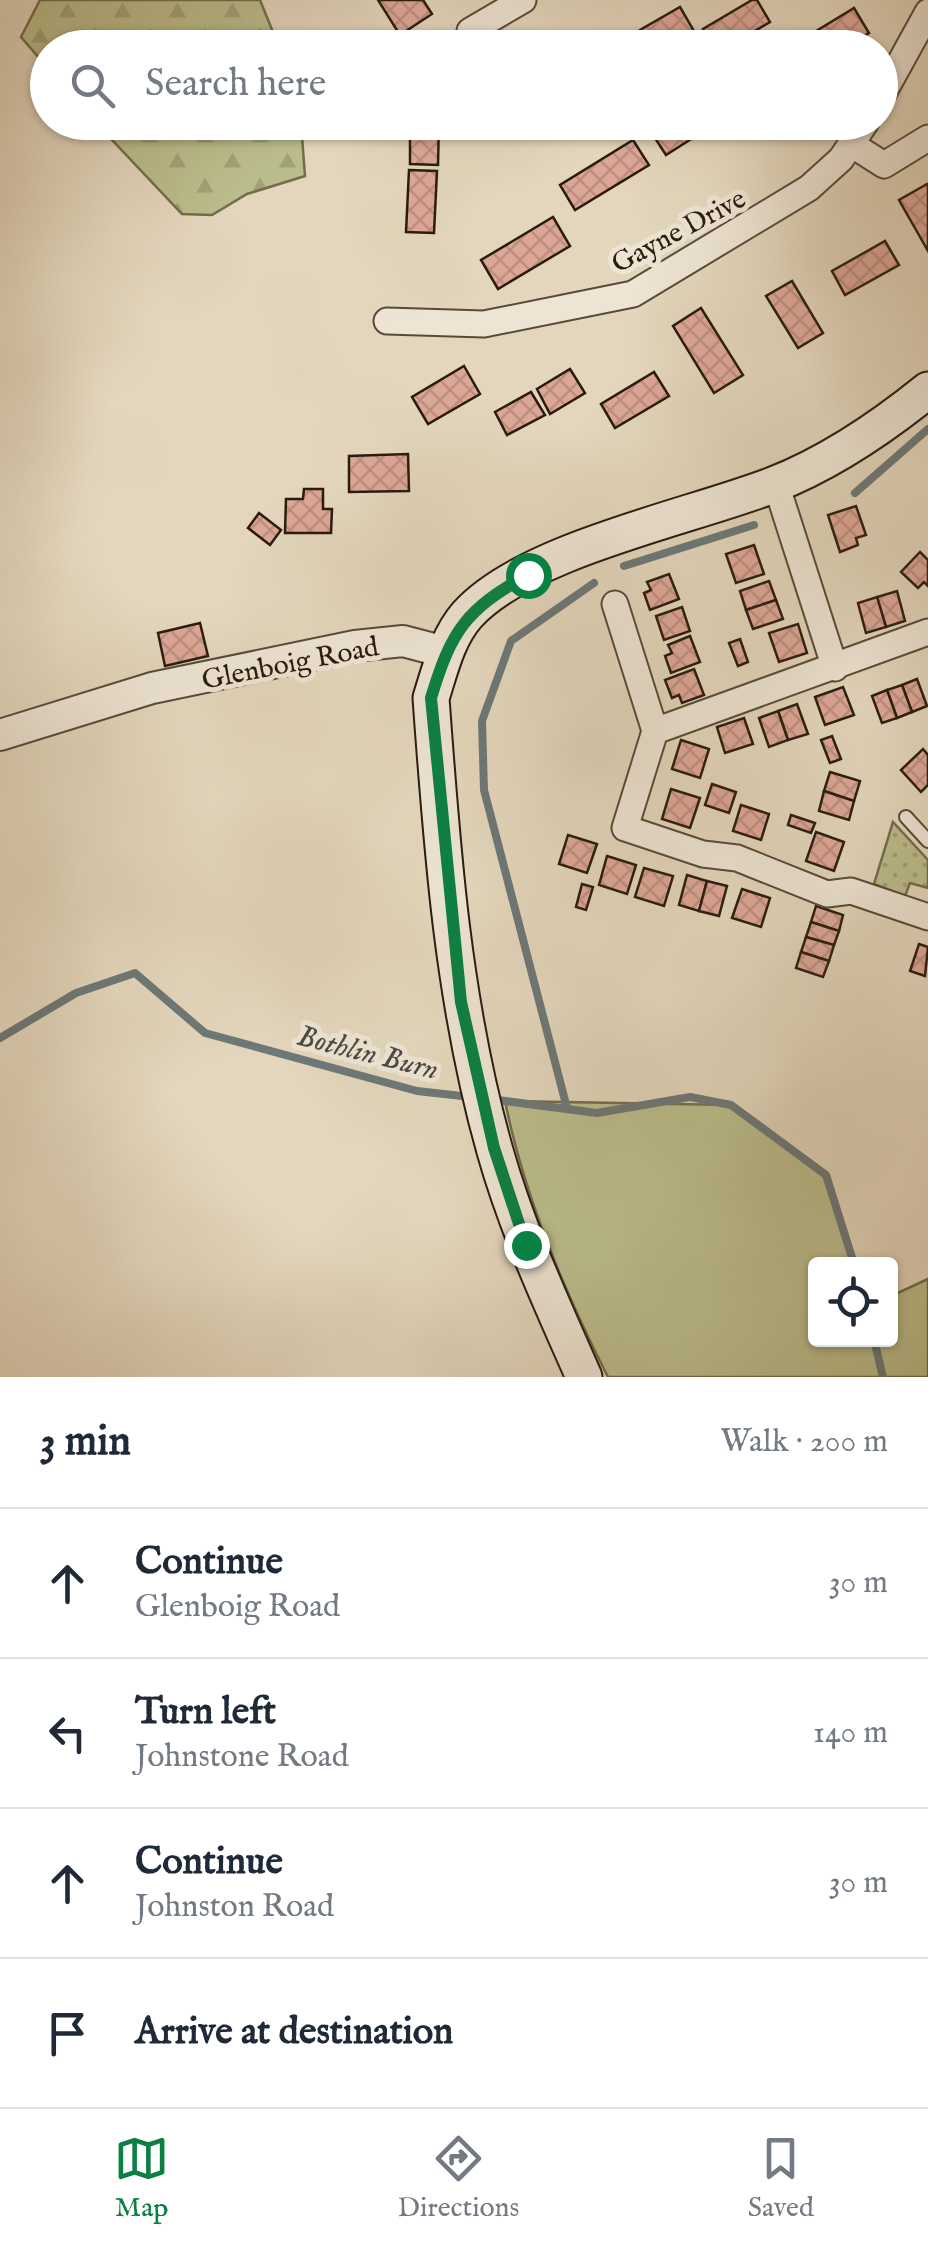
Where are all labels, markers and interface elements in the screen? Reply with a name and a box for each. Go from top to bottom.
search box [30,30,898,140]
icon: search [65,58,120,113]
text: Search here [145,61,326,109]
street label: Gayne Drive [606,182,752,282]
route start [506,553,552,599]
street label: Glenboig Road [199,630,382,699]
water label: Bothlin Burn [293,1018,442,1090]
route end [504,1223,550,1269]
map controls [808,1257,898,1347]
button: locate [808,1257,898,1347]
text: 3 min [40,1416,131,1469]
text: Walk · 200 m [721,1422,888,1463]
text: Continue [135,1539,283,1587]
icon: ahead [40,1556,95,1611]
text: 30 m [829,1563,888,1604]
text: Glenboig Road [135,1587,340,1628]
text: Turn left [135,1689,276,1737]
icon: left [40,1706,95,1761]
text: 140 m [813,1713,888,1754]
text: Johnstone Road [135,1737,349,1778]
text: Continue [135,1839,283,1887]
icon: ahead [40,1856,95,1911]
text: 30 m [829,1863,888,1904]
text: Johnston Road [135,1887,334,1928]
icon: arrive [40,2006,95,2061]
text: Arrive at destination [135,2009,453,2057]
tab: Map [114,2131,169,2226]
tab: Directions [397,2131,519,2226]
tab: Saved [748,2131,814,2226]

